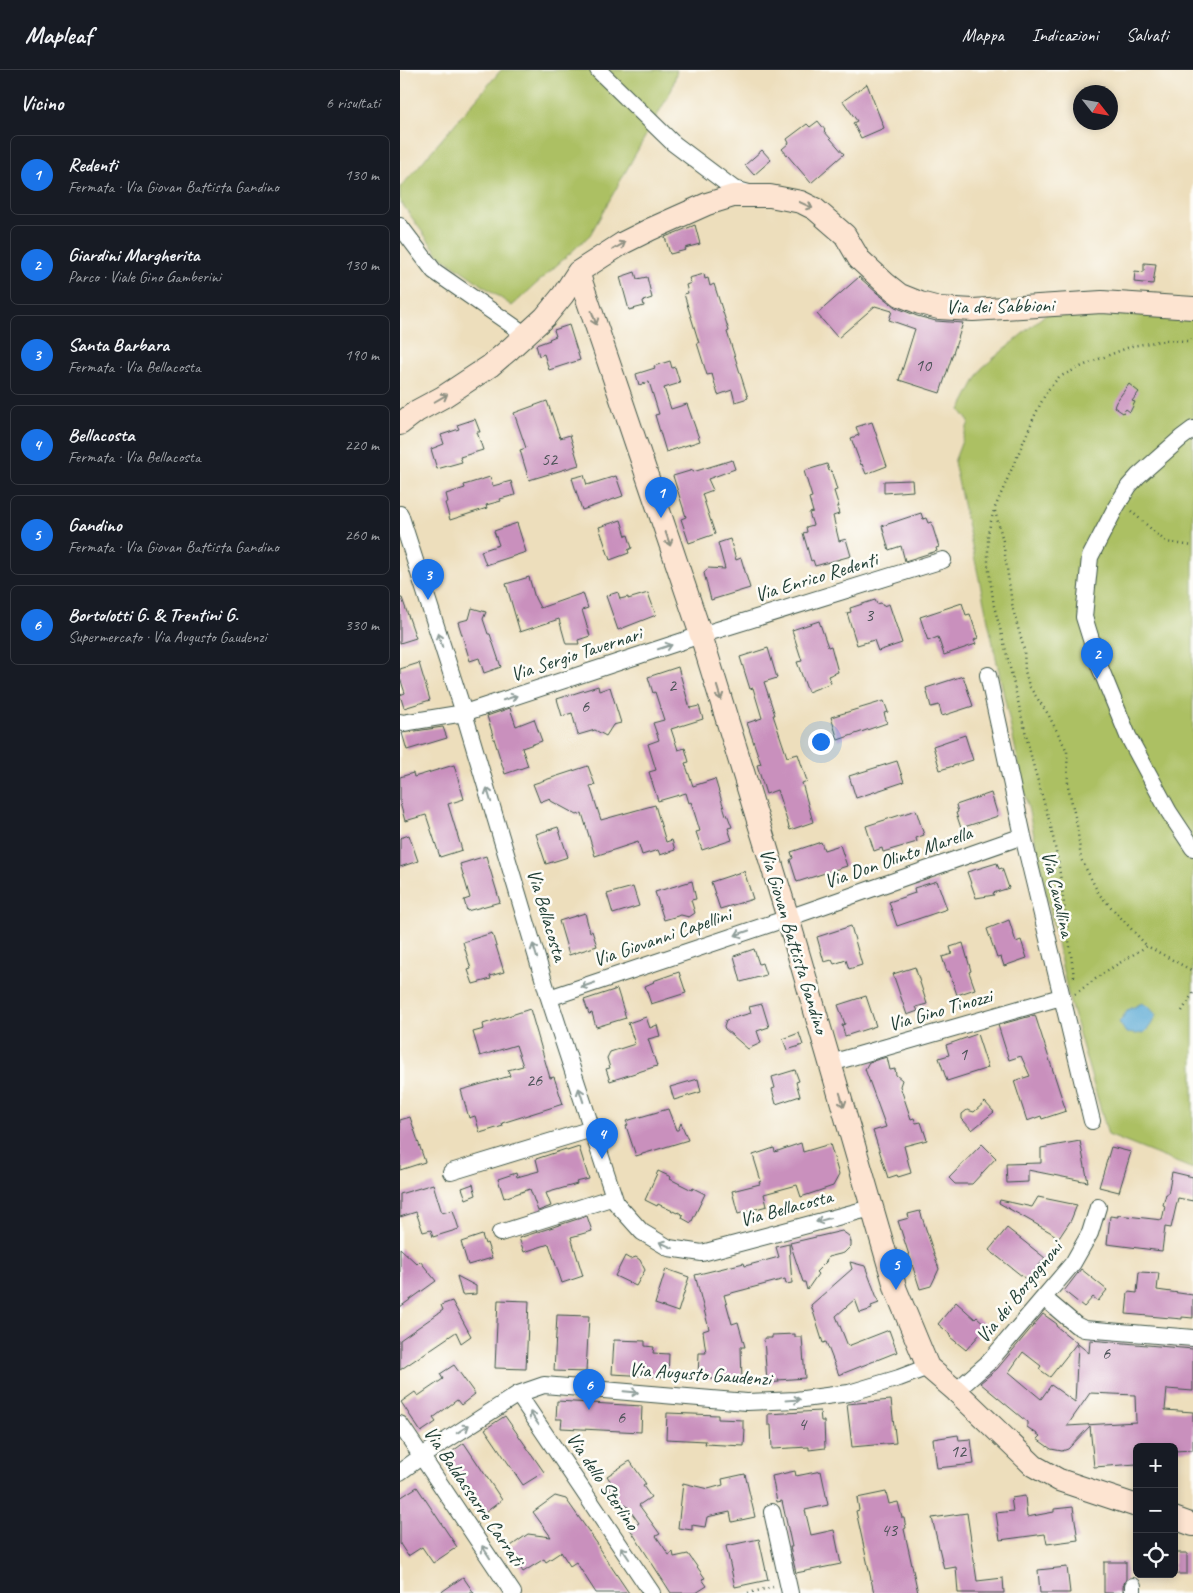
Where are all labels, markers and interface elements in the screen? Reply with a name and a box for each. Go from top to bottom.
text: Mapleaf [25,20,92,50]
text: Mappa [962,24,1004,46]
text: Indicazioni [1032,24,1098,46]
text: Salvati [1126,24,1168,46]
north arrow [1073,85,1118,130]
text: Vicino [20,90,63,116]
text: 6 risultati [326,93,380,113]
text: Redenti [68,153,117,177]
text: 1 [33,165,41,185]
text: 130 m [345,165,379,185]
text: Fermata · Via Giovan Battista Gandino [68,177,279,197]
one-way arrow [798,200,813,210]
one-way arrow [612,240,626,250]
text: Giardini Margherita [68,243,200,267]
text: 2 [33,255,41,275]
text: 130 m [345,255,379,275]
text: Parco · Viale Gino Gamberini [68,267,221,287]
street label: Via dei Sabbioni [946,293,1056,319]
one-way arrow [590,310,599,326]
text: Santa Barbara [68,333,169,357]
text: 3 [33,345,41,365]
text: 190 m [345,345,379,365]
house number: 10 [915,354,933,376]
text: Fermata · Via Bellacosta [68,357,201,377]
one-way arrow [433,392,447,402]
text: Bellacosta [68,423,135,447]
text: 4 [33,435,41,455]
text: 220 m [345,435,379,455]
text: Fermata · Via Bellacosta [68,447,201,467]
house number: 52 [541,448,559,470]
pin: 1 [645,477,677,518]
text: Gandino [68,513,122,537]
text: 5 [34,525,40,545]
text: 260 m [345,525,379,545]
one-way arrow [664,530,673,546]
text: Fermata · Via Giovan Battista Gandino [68,537,279,557]
street label: Via Enrico Redenti [752,546,883,608]
pin: 3 [412,559,444,600]
text: Bortolotti G. & Trentini G. [68,603,238,627]
house number: 3 [865,604,875,626]
text: 6 [33,615,41,635]
text: 330 m [345,615,379,635]
street label: Via Sergio Tavernari [507,620,647,687]
text: Supermercato · Via Augusto Gaudenzi [68,627,267,647]
one-way arrow [435,632,445,648]
pin: 2 [1081,638,1113,679]
one-way arrow [656,642,672,651]
house number: 2 [668,674,678,696]
one-way arrow [714,685,724,701]
one-way arrow [502,692,518,702]
house number: 6 [581,695,590,717]
your location [808,729,834,755]
one-way arrow [483,788,493,804]
street label: Via Don Olinto Marella [821,819,977,894]
street label: Via Giovan Battista Gandino [754,845,835,1038]
street label: Via Cavallina [1036,849,1080,941]
street label: Via Bellacosta [521,866,573,966]
street label: Via Giovanni Capellini [590,901,736,972]
one-way arrow [735,929,750,938]
one-way arrow [530,943,540,959]
one-way arrow [580,980,596,990]
street label: Via Gino Tinozzi [885,983,997,1037]
house number: 1 [959,1043,968,1065]
house number: 26 [526,1069,543,1091]
one-way arrow [575,1088,585,1104]
one-way arrow [837,1092,847,1108]
pin: 4 [586,1118,618,1159]
street label: Via Bellacosta [737,1183,837,1232]
one-way arrow [816,1216,832,1225]
street label: Via dei Borgognoni [970,1234,1069,1348]
one-way arrow [659,1240,674,1250]
pin: 5 [880,1249,912,1290]
house number: 6 [1102,1342,1111,1364]
street label: Via Augusto Gaudenzi [628,1357,774,1392]
pin: 6 [573,1369,605,1410]
one-way arrow [623,1387,639,1397]
one-way arrow [785,1396,801,1405]
house number: 6 [617,1406,626,1428]
one-way arrow [529,1411,539,1425]
house number: 4 [798,1413,808,1435]
street label: Via Baldassarre Carrati [418,1421,531,1573]
one-way arrow [456,1424,470,1434]
street label: Via dello Sterlino [561,1427,645,1536]
house number: 12 [950,1440,968,1462]
map controls [1133,1443,1178,1578]
button: + [1133,1443,1178,1488]
button: − [1133,1488,1178,1533]
house number: 43 [881,1519,899,1541]
button: locate [1133,1533,1178,1578]
one-way arrow [481,1546,491,1560]
one-way arrow [620,1546,630,1560]

